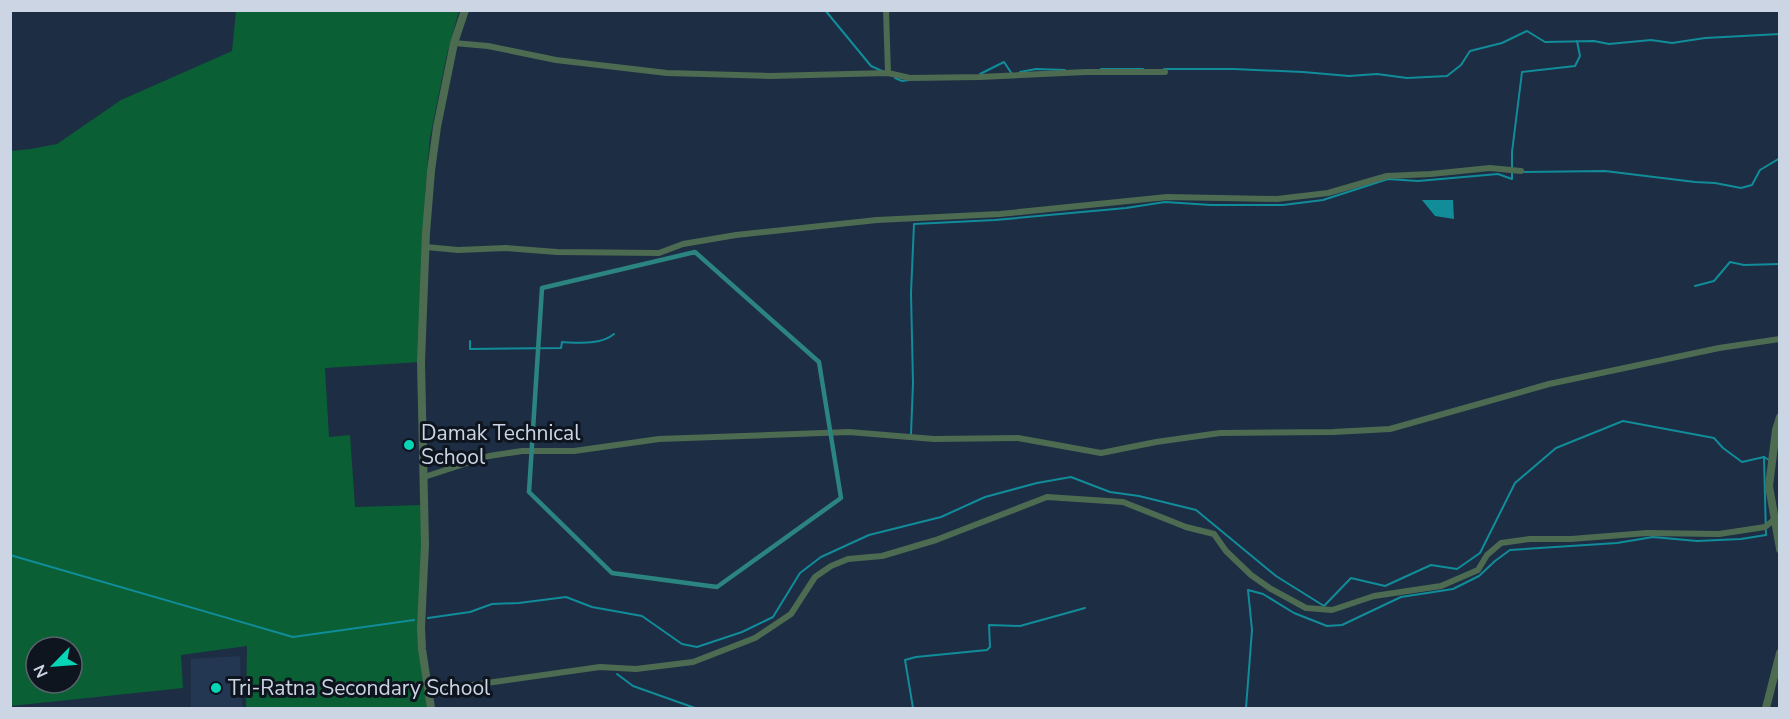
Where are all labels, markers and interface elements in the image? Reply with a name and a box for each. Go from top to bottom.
place label: Damak Technical School [421,419,581,471]
marker: Damak Technical School [402,438,416,452]
north arrow [24,635,84,695]
text: N [29,661,54,681]
place label: Tri-Ratna Secondary School [228,674,491,702]
marker: Tri-Ratna Secondary School [209,681,223,695]

